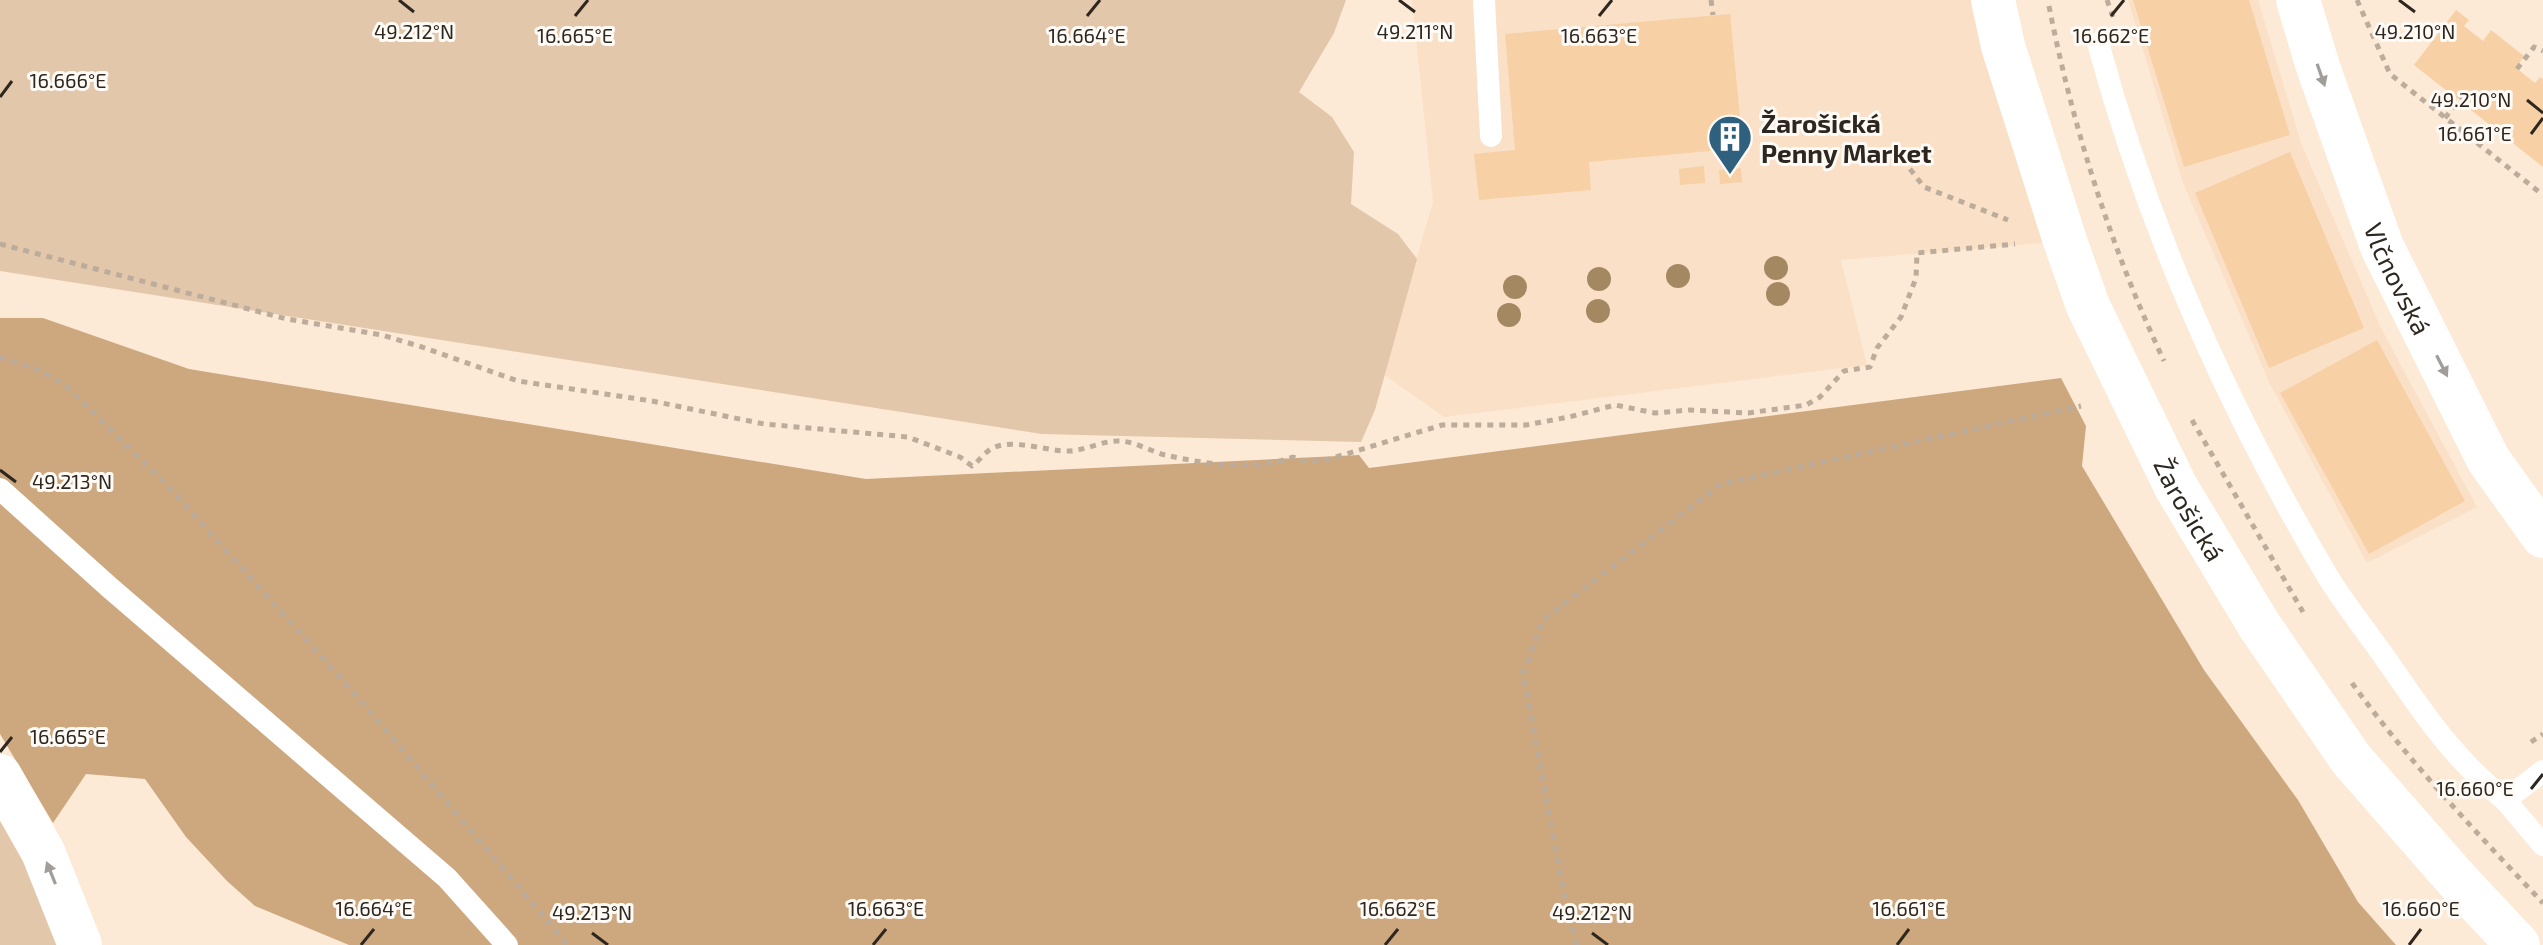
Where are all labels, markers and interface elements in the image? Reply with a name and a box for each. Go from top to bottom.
text: 49.212°N [374,19,454,43]
text: 49.211°N [1377,19,1453,43]
text: 49.210°N [2375,19,2455,43]
text: 16.665°E [537,23,613,47]
text: 16.664°E [1048,23,1126,47]
text: 16.663°E [1561,23,1637,47]
text: 16.662°E [2073,23,2149,47]
one-way arrow [2315,63,2327,87]
text: 16.666°E [30,68,106,92]
text: 49.210°N [2431,87,2511,111]
place label: Žarošická Penny Market [1761,107,1932,169]
building icon: Žarošická Penny Market [1706,113,1754,176]
text: 16.661°E [2438,121,2512,145]
street label: Vlčnovská [2359,218,2438,339]
one-way arrow [2435,354,2449,377]
street label: Žarošická [2149,453,2232,566]
text: 49.213°N [32,469,112,493]
text: 16.665°E [30,724,106,748]
text: 16.660°E [2436,776,2514,800]
one-way arrow [44,861,57,885]
text: 16.664°E [335,896,413,920]
text: 16.663°E [848,896,924,920]
text: 16.662°E [1360,896,1436,920]
text: 16.661°E [1872,896,1946,920]
text: 16.660°E [2382,896,2460,920]
text: 49.213°N [552,900,632,924]
text: 49.212°N [1552,900,1632,924]

